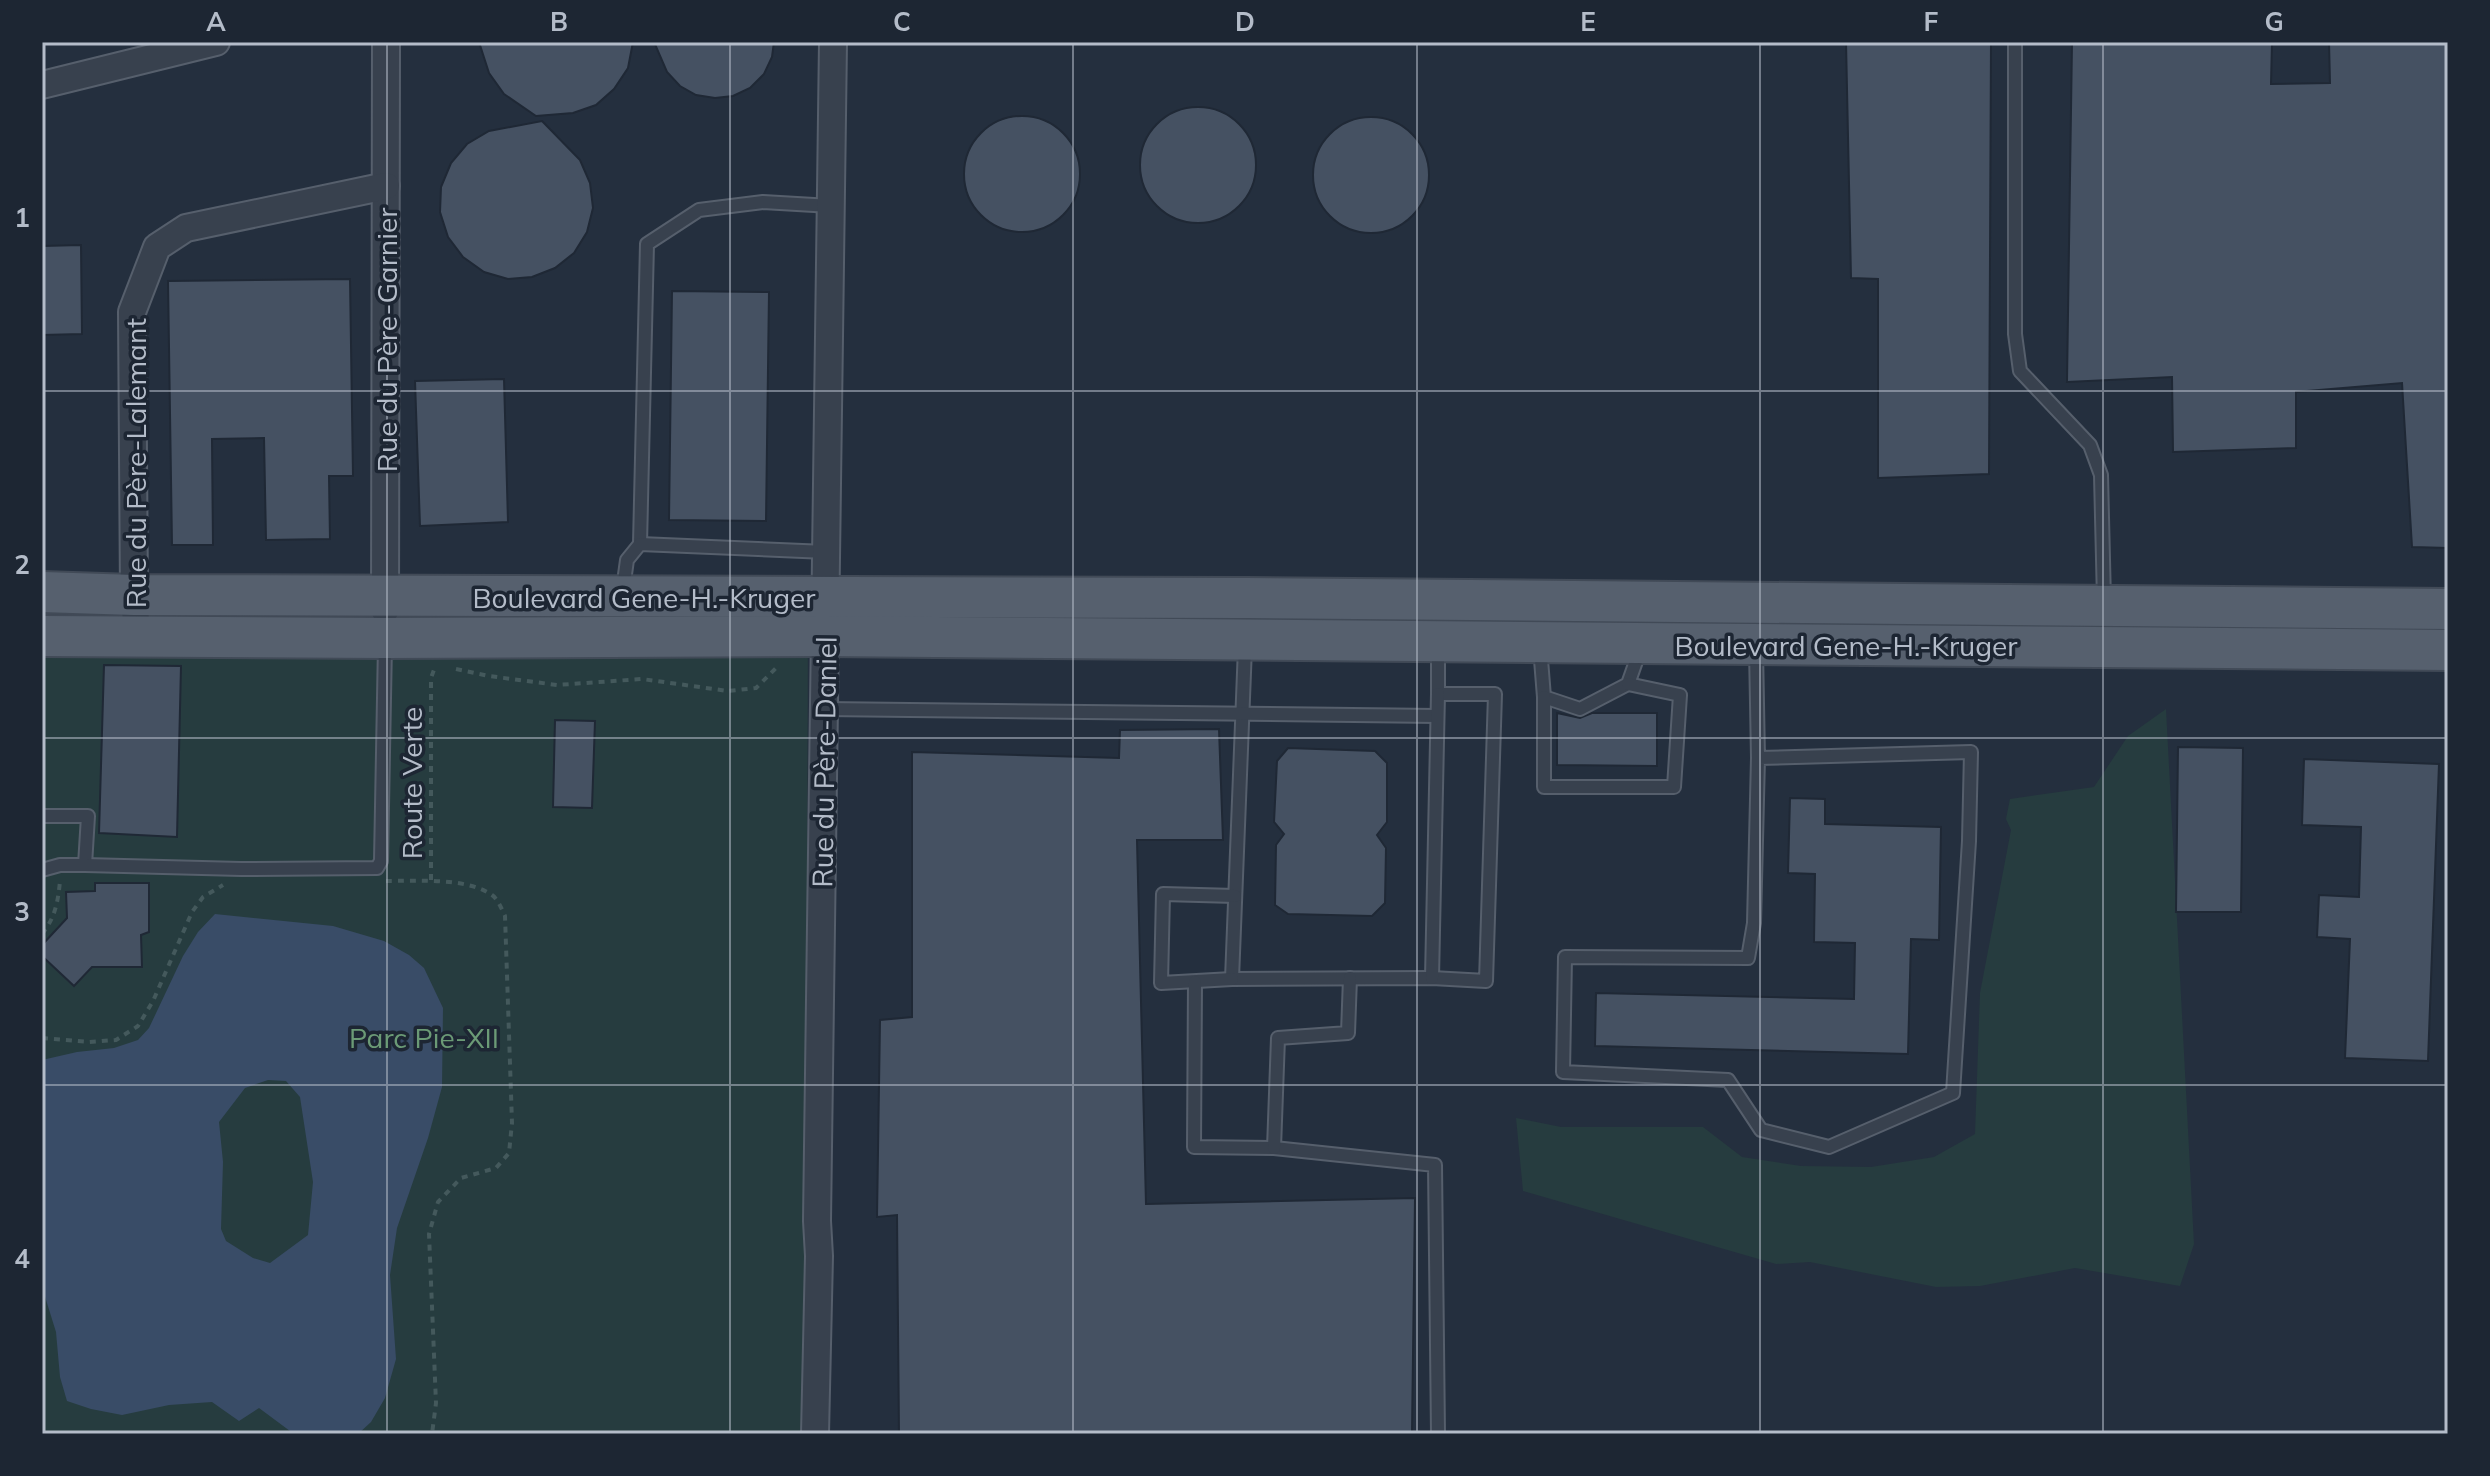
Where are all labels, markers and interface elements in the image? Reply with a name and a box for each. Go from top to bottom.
text: A [206,5,226,38]
text: B [550,5,568,38]
text: C [893,5,911,38]
text: D [1235,5,1255,38]
text: E [1580,5,1596,38]
text: F [1924,5,1939,38]
text: G [2264,5,2284,38]
text: 1 [14,201,30,234]
street label: Rue du Père-Garnier [369,207,404,472]
street label: Rue du Père-Lalemant [118,318,153,608]
text: 2 [14,548,30,581]
street label: Boulevard Gene-H.-Kruger [472,580,816,615]
street label: Boulevard Gene-H.-Kruger [1674,628,2018,663]
street label: Rue du Père-Daniel [804,636,844,888]
street label: Route Verte [394,707,429,859]
text: 3 [14,895,30,928]
park label: Parc Pie-XII [349,1020,499,1055]
text: 4 [14,1242,30,1275]

